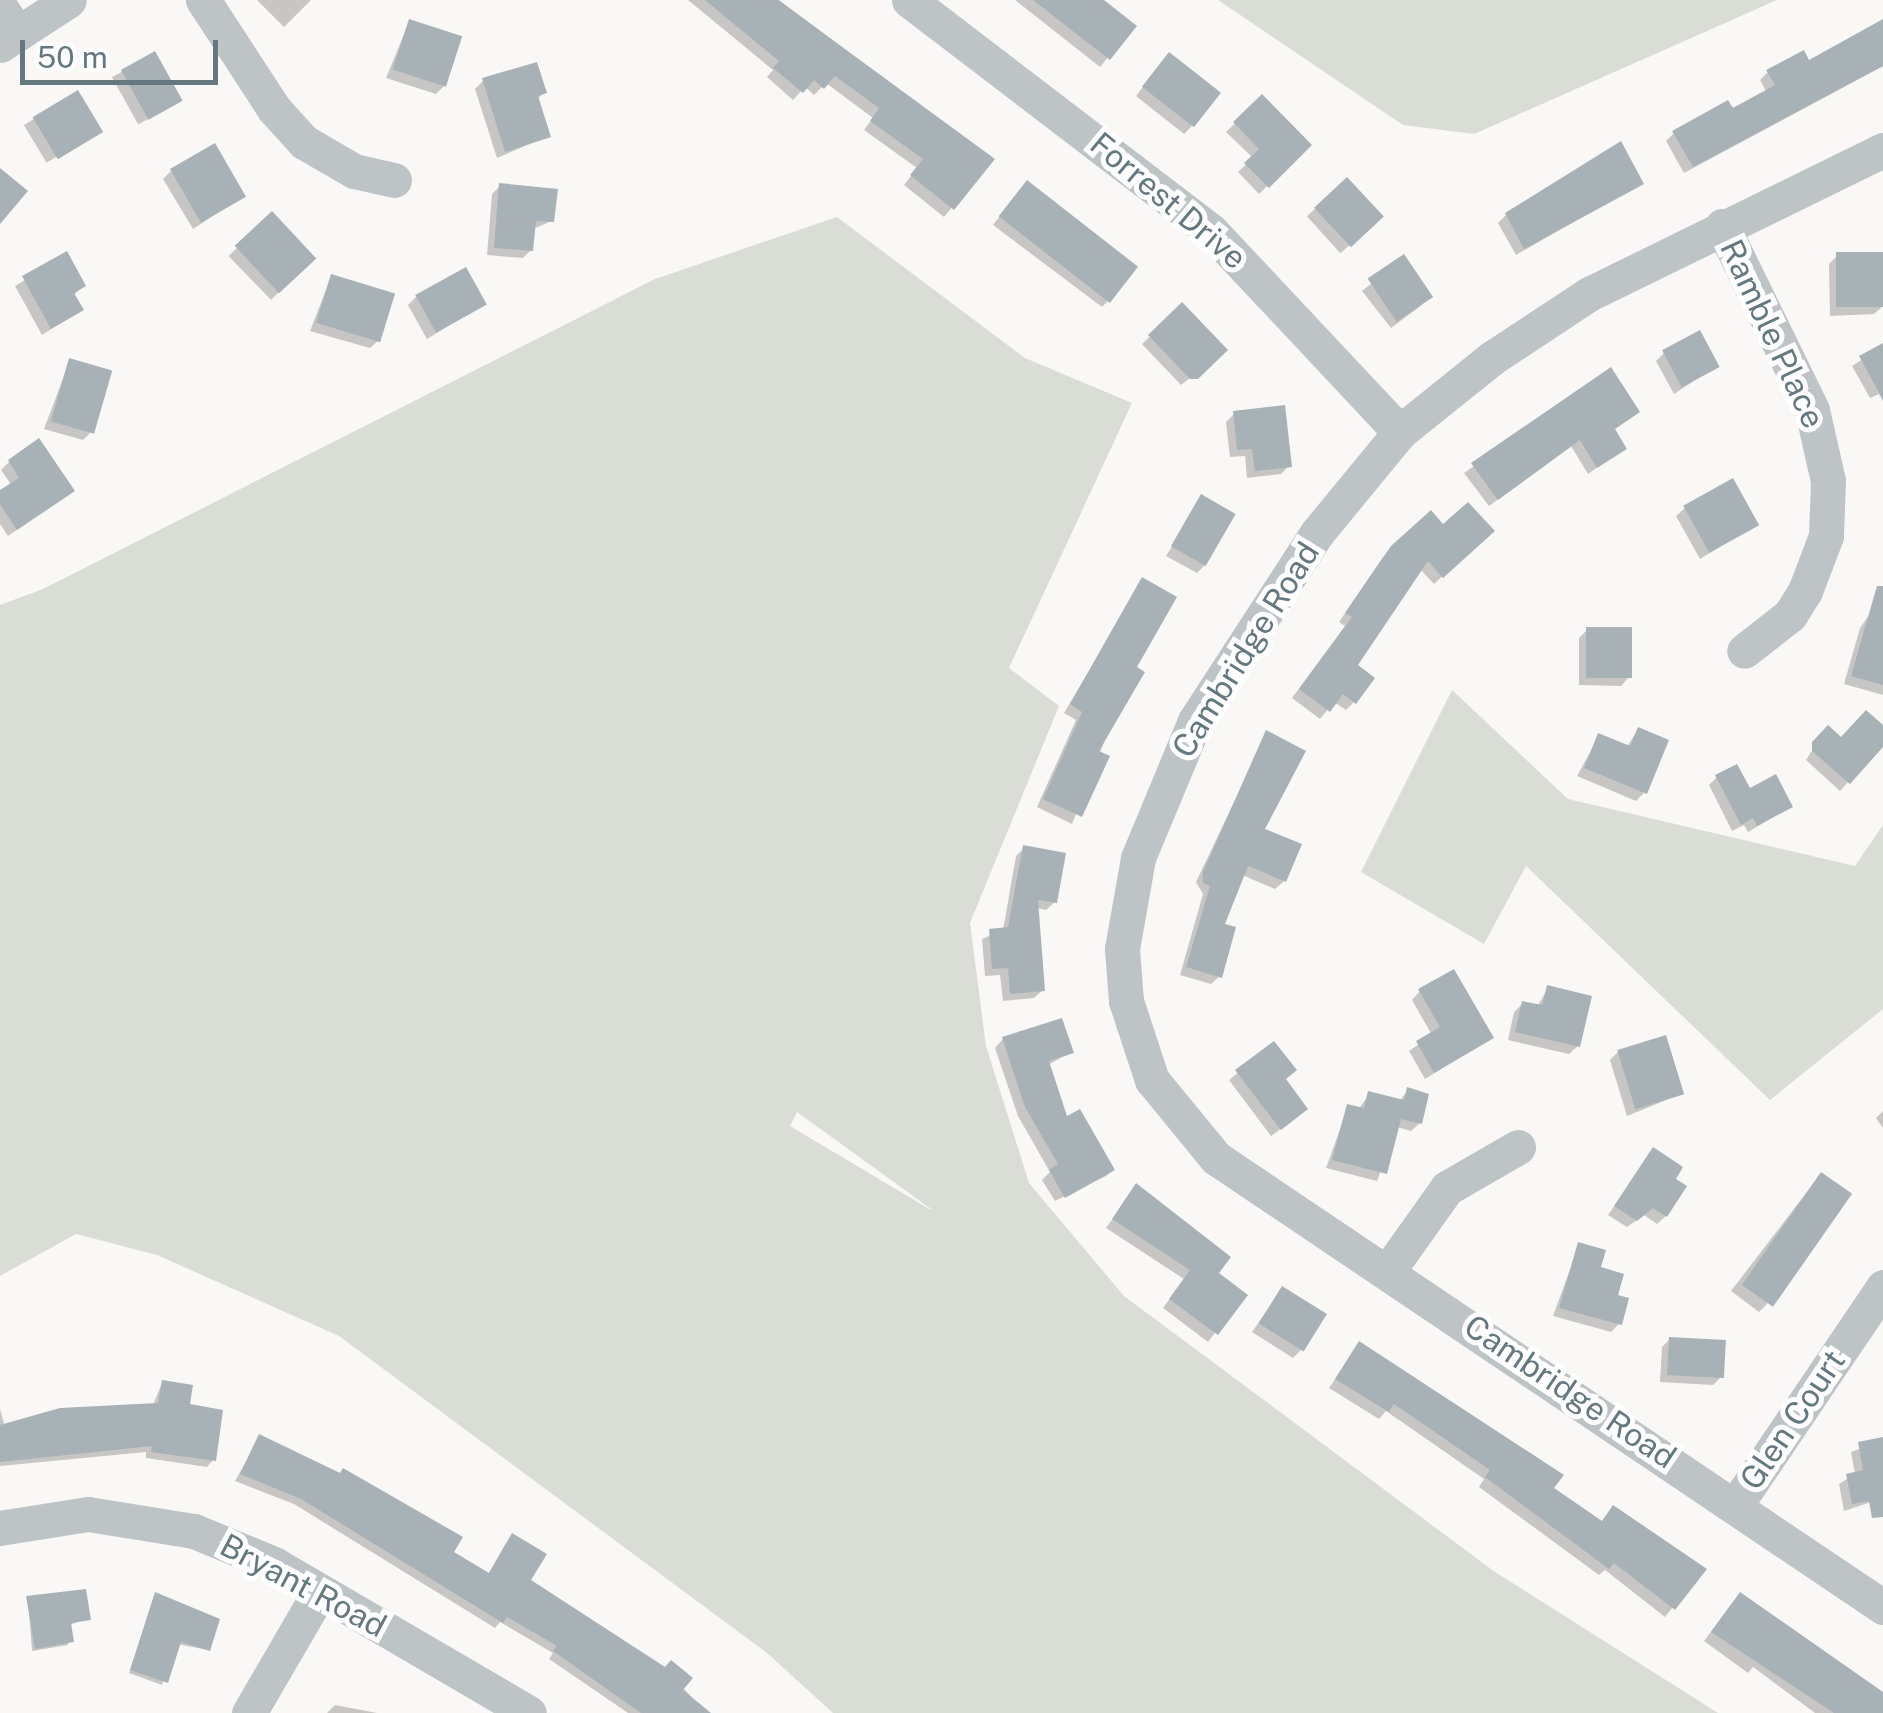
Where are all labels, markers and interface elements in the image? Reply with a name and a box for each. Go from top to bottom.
scale bar [25,20,222,82]
text: 50 m [37,39,108,75]
street label: Forrest Drive [1082,125,1254,277]
street label: Ramble Place [1712,234,1832,434]
street label: Cambridge Road [1164,535,1328,765]
street label: Cambridge Road [1457,1307,1683,1477]
street label: Glen Court [1732,1343,1854,1497]
street label: Bryant Road [213,1526,393,1646]

